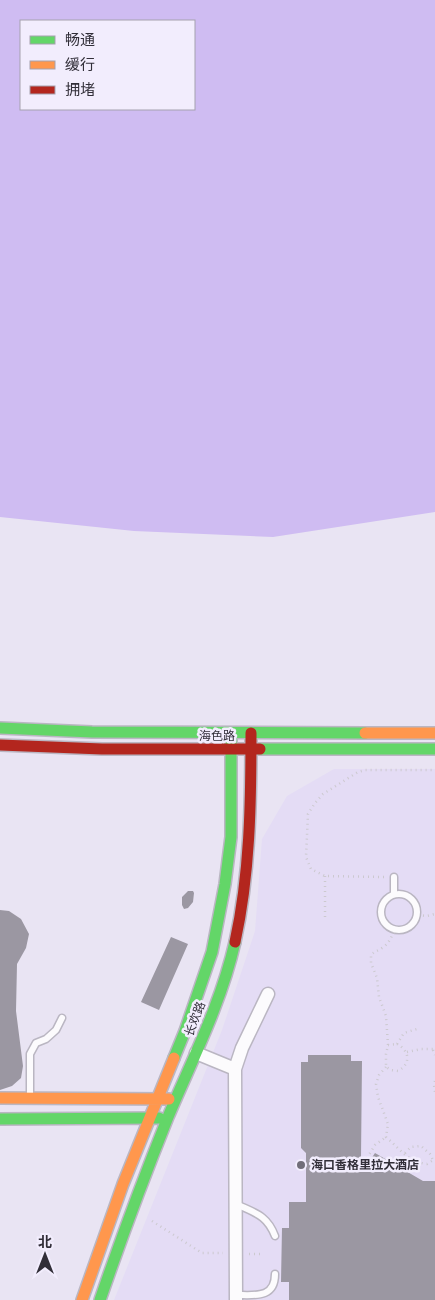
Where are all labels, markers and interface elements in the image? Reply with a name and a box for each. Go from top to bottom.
legend [20,20,195,110]
text: 畅通 [65,31,95,49]
text: 缓行 [65,56,95,74]
text: 拥堵 [65,81,95,99]
street label: 海色路 [199,729,235,743]
street label: 长欢路 [182,1000,208,1038]
place label: 海口香格里拉大酒店 [311,1158,419,1172]
marker: 海口香格里拉大酒店 [295,1159,307,1171]
north arrow [20,1230,70,1280]
text: 北 [38,1234,52,1251]

